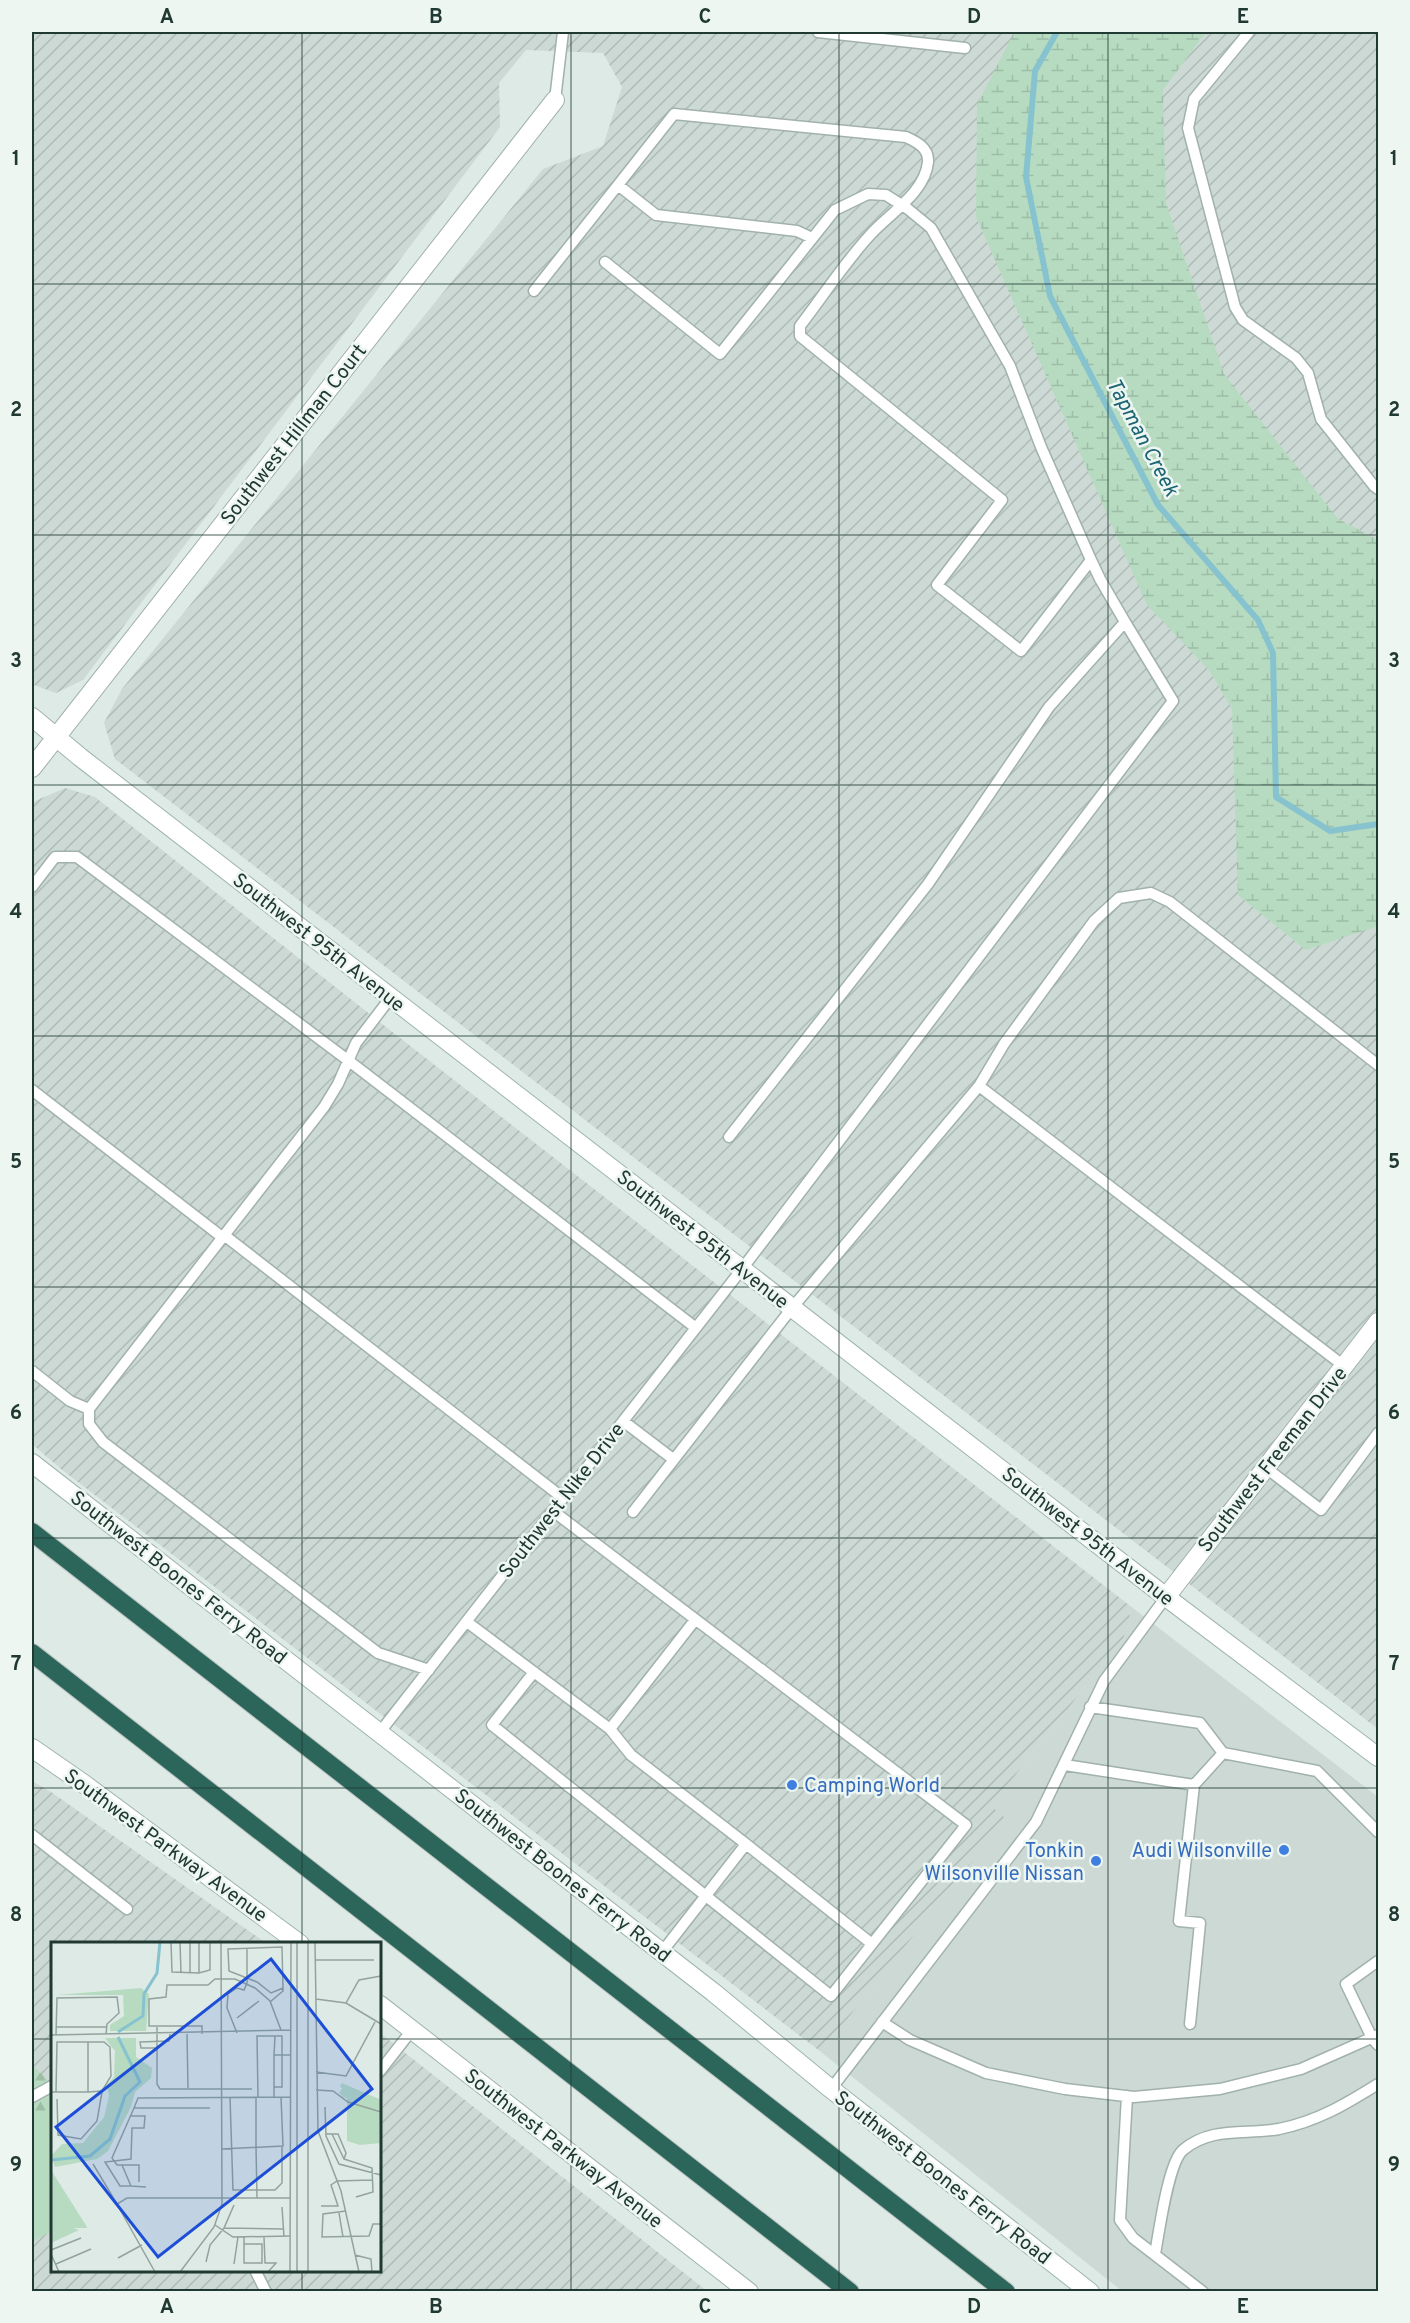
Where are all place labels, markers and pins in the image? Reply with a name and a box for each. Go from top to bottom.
place label: Camping World [804,1774,940,1800]
marker: Camping World [785,1778,799,1792]
place label: Tonkin Wilsonville Nissan [924,1839,1084,1888]
place label: Audi Wilsonville [1132,1839,1272,1865]
marker: Audi Wilsonville [1277,1843,1291,1857]
marker: Tonkin Wilsonville Nissan [1089,1854,1103,1868]

